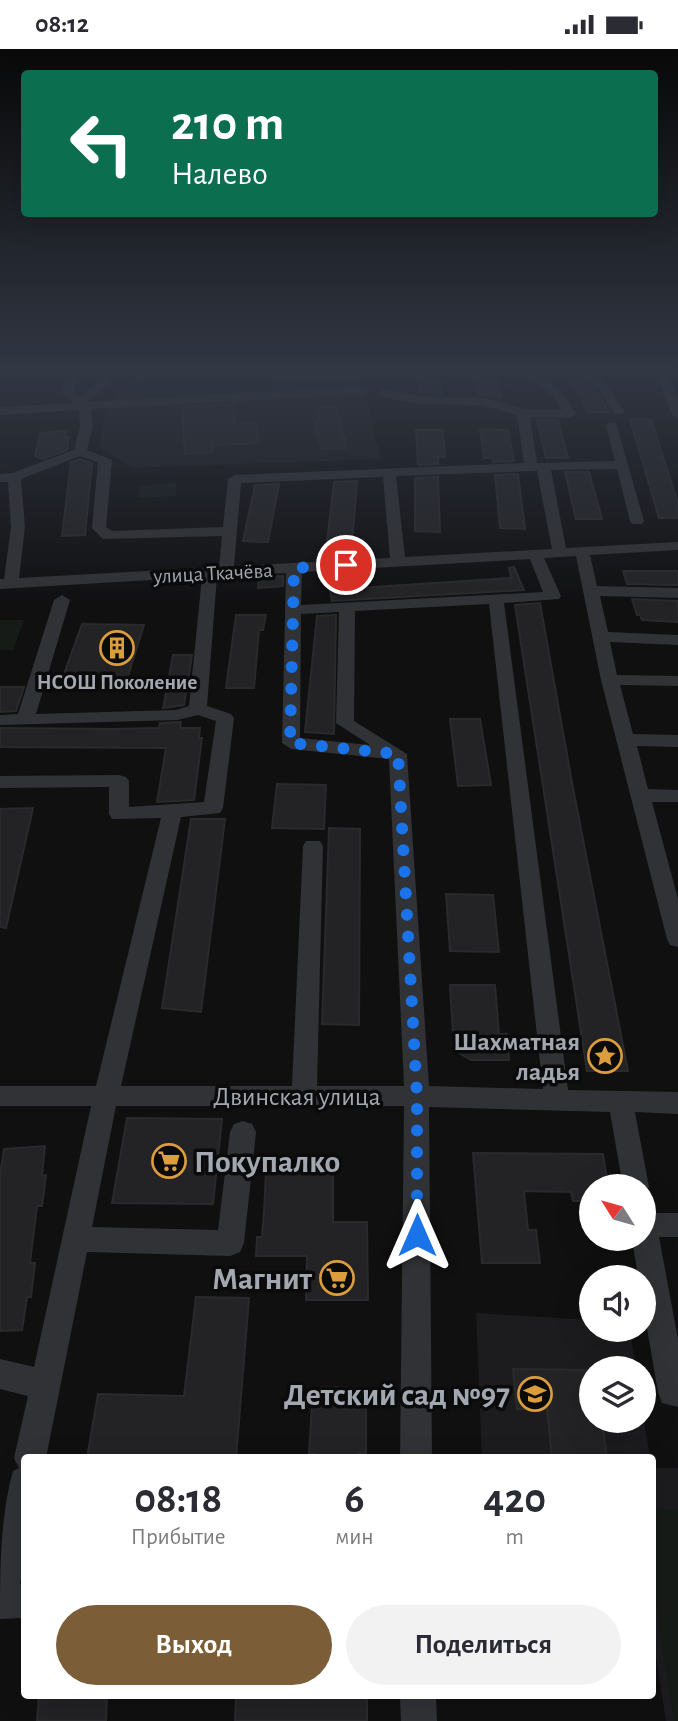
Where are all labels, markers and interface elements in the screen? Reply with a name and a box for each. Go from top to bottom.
text: 08:12 [35,11,89,37]
icon: left [56,98,147,189]
text: 210 m [171,100,284,149]
text: Налево [171,158,268,190]
pin [316,535,376,595]
icon: arrive [327,546,365,584]
street label: улица Ткачёва [152,560,274,587]
building icon: НСОШ Поколение [98,629,136,667]
place label: НСОШ Поколение [37,672,197,693]
place label: Шахматная ладья [453,1029,580,1085]
place icon: Шахматная ладья [586,1037,624,1075]
street label: Двинская улица [213,1084,381,1110]
supermarket icon: Покупалко [150,1142,188,1180]
place label: Покупалко [194,1146,340,1178]
north arrow [579,1174,656,1251]
map controls [579,1174,656,1433]
position arrow [380,1198,454,1272]
supermarket icon: Магнит [318,1259,356,1297]
place label: Магнит [212,1263,312,1295]
button: sound [579,1265,656,1342]
button: layers [579,1356,656,1433]
school or university icon: Детский сад №97 [516,1375,554,1413]
place label: Детский сад №97 [284,1379,510,1411]
text: 08:18 [134,1478,222,1520]
text: 6 [344,1478,365,1520]
text: 420 [483,1478,546,1520]
text: Прибытие [131,1526,226,1549]
text: мин [335,1526,374,1549]
text: m [506,1526,524,1549]
button: Выход [56,1605,332,1685]
button: Поделиться [346,1605,621,1685]

